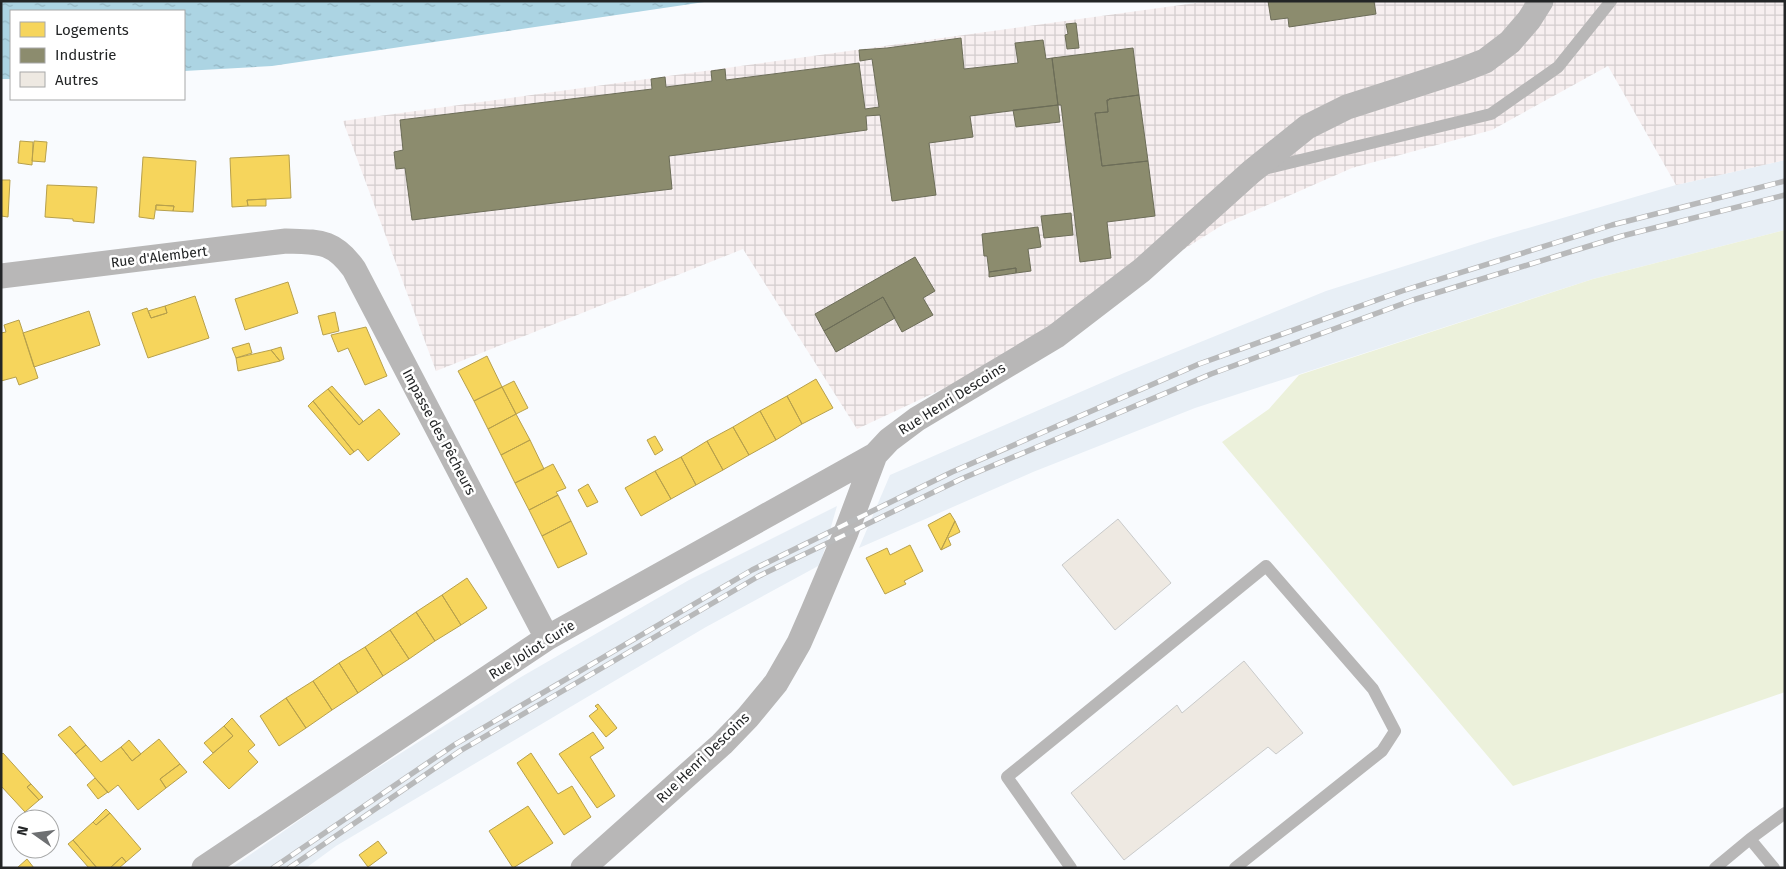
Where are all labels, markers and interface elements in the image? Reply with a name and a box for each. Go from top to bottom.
legend [10,10,185,100]
text: Logements [55,21,129,39]
text: Industrie [55,46,117,64]
text: Autres [55,71,98,89]
street label: Rue d'Alembert [110,243,209,271]
street label: Rue Henri Descoins [895,359,1009,439]
street label: Impasse des Pêcheurs [399,366,480,498]
street label: Rue Joliot Curie [486,617,578,683]
street label: Rue Henri Descoins [653,709,753,807]
north arrow [10,809,60,859]
text: N [13,824,32,838]

